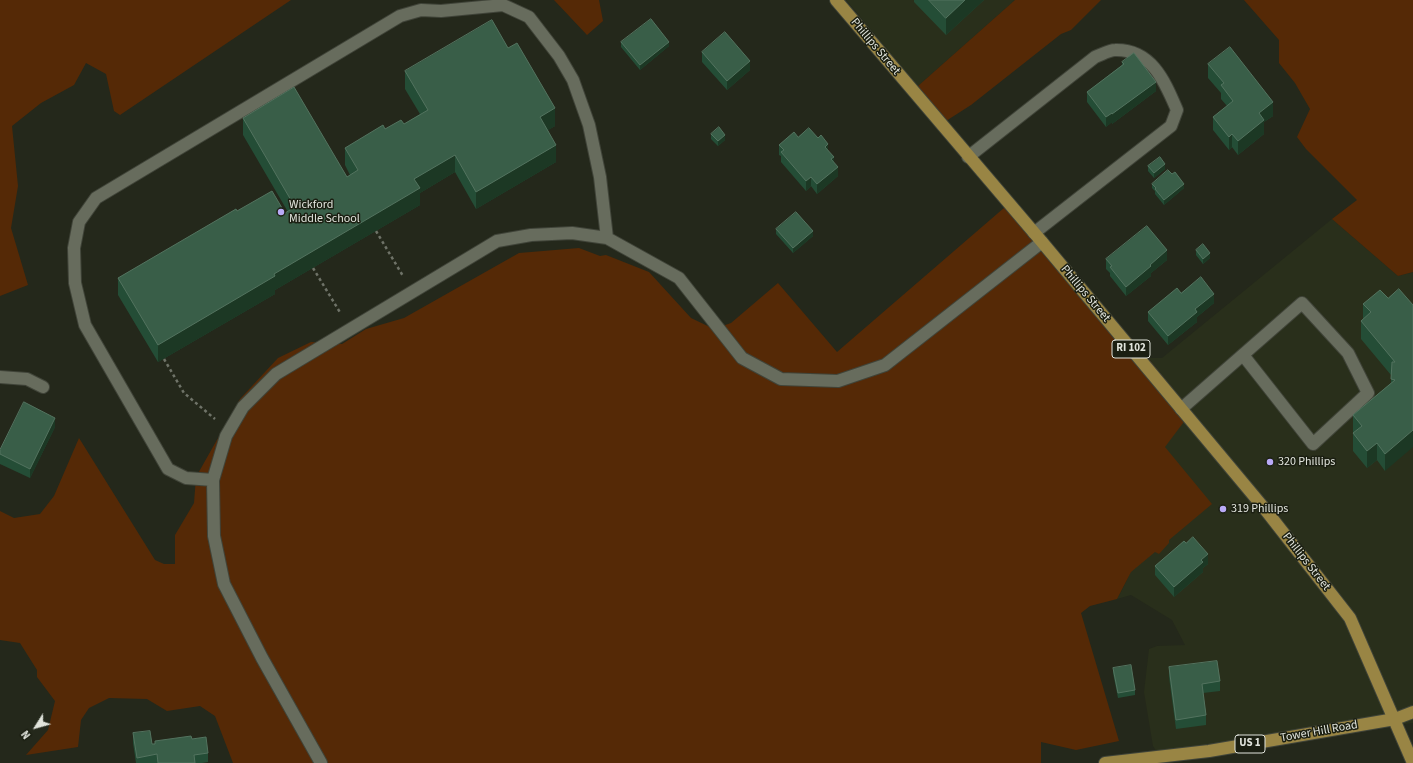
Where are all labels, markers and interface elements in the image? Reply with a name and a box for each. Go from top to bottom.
street label: Phillips Street [847,16,903,78]
place label: Wickford Middle School [289,198,360,226]
marker: Wickford Middle School [276,207,286,217]
street label: Phillips Street [1057,263,1113,325]
road number: RI 102 [1112,340,1150,358]
place label: 320 Phillips [1278,455,1335,469]
marker: 320 Phillips [1265,457,1275,467]
place label: 319 Phillips [1231,502,1288,516]
marker: 319 Phillips [1218,504,1228,514]
street label: Phillips Street [1279,530,1333,594]
north arrow [16,707,56,747]
street label: Tower Hill Road [1279,718,1359,746]
text: N [18,727,34,742]
road number: US 1 [1235,735,1265,753]

